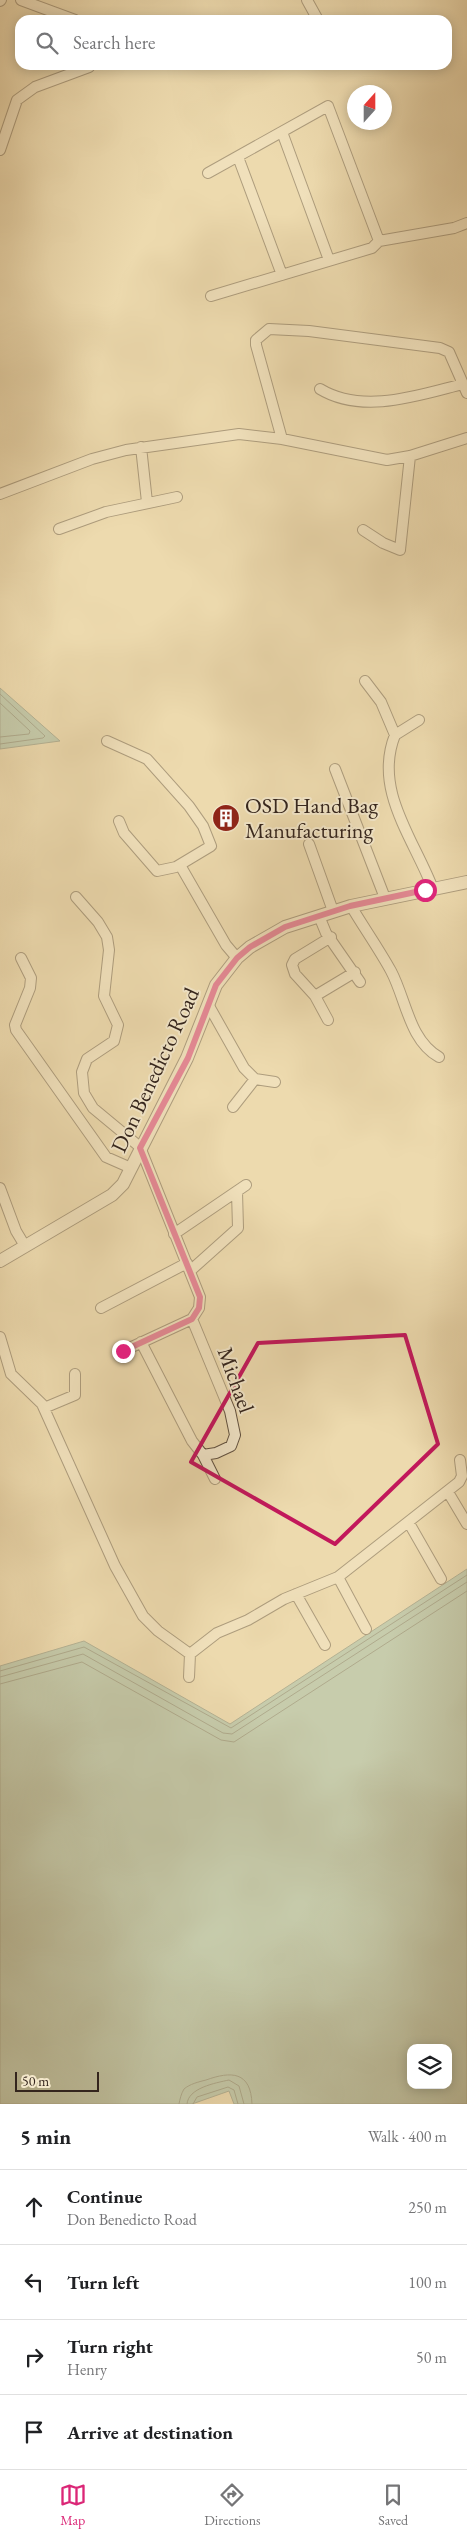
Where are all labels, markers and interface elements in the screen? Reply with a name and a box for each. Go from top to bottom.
search box [15,15,452,70]
icon: search [33,29,61,57]
text: Search here [73,30,155,55]
north arrow [347,85,392,130]
place label: OSD Hand Bag Manufacturing [245,791,378,845]
building icon: OSD Hand Bag Manufacturing [211,803,241,833]
route start [414,879,437,902]
street label: Don Benedicto Road [104,982,206,1157]
route end [112,1340,135,1363]
street label: Michael [211,1343,261,1417]
map controls [407,2044,452,2089]
button: layers [407,2044,452,2089]
scale bar [15,2069,99,2092]
text: 50 m [22,2072,49,2090]
text: 5 min [20,2123,71,2150]
text: Walk · 400 m [368,2126,447,2147]
text: Continue [67,2184,142,2209]
icon: ahead [20,2193,48,2221]
text: 250 m [408,2197,447,2218]
text: Don Benedicto Road [67,2209,197,2230]
icon: left [20,2268,48,2296]
text: Turn left [67,2270,139,2295]
text: 100 m [408,2272,447,2293]
text: Turn right [67,2334,153,2359]
icon: right [20,2343,48,2371]
text: 50 m [416,2347,447,2368]
text: Henry [67,2359,107,2380]
icon: arrive [20,2418,48,2446]
text: Arrive at destination [67,2420,233,2445]
tab: Map [59,2481,87,2529]
tab: Directions [204,2481,261,2529]
tab: Saved [378,2481,408,2529]

